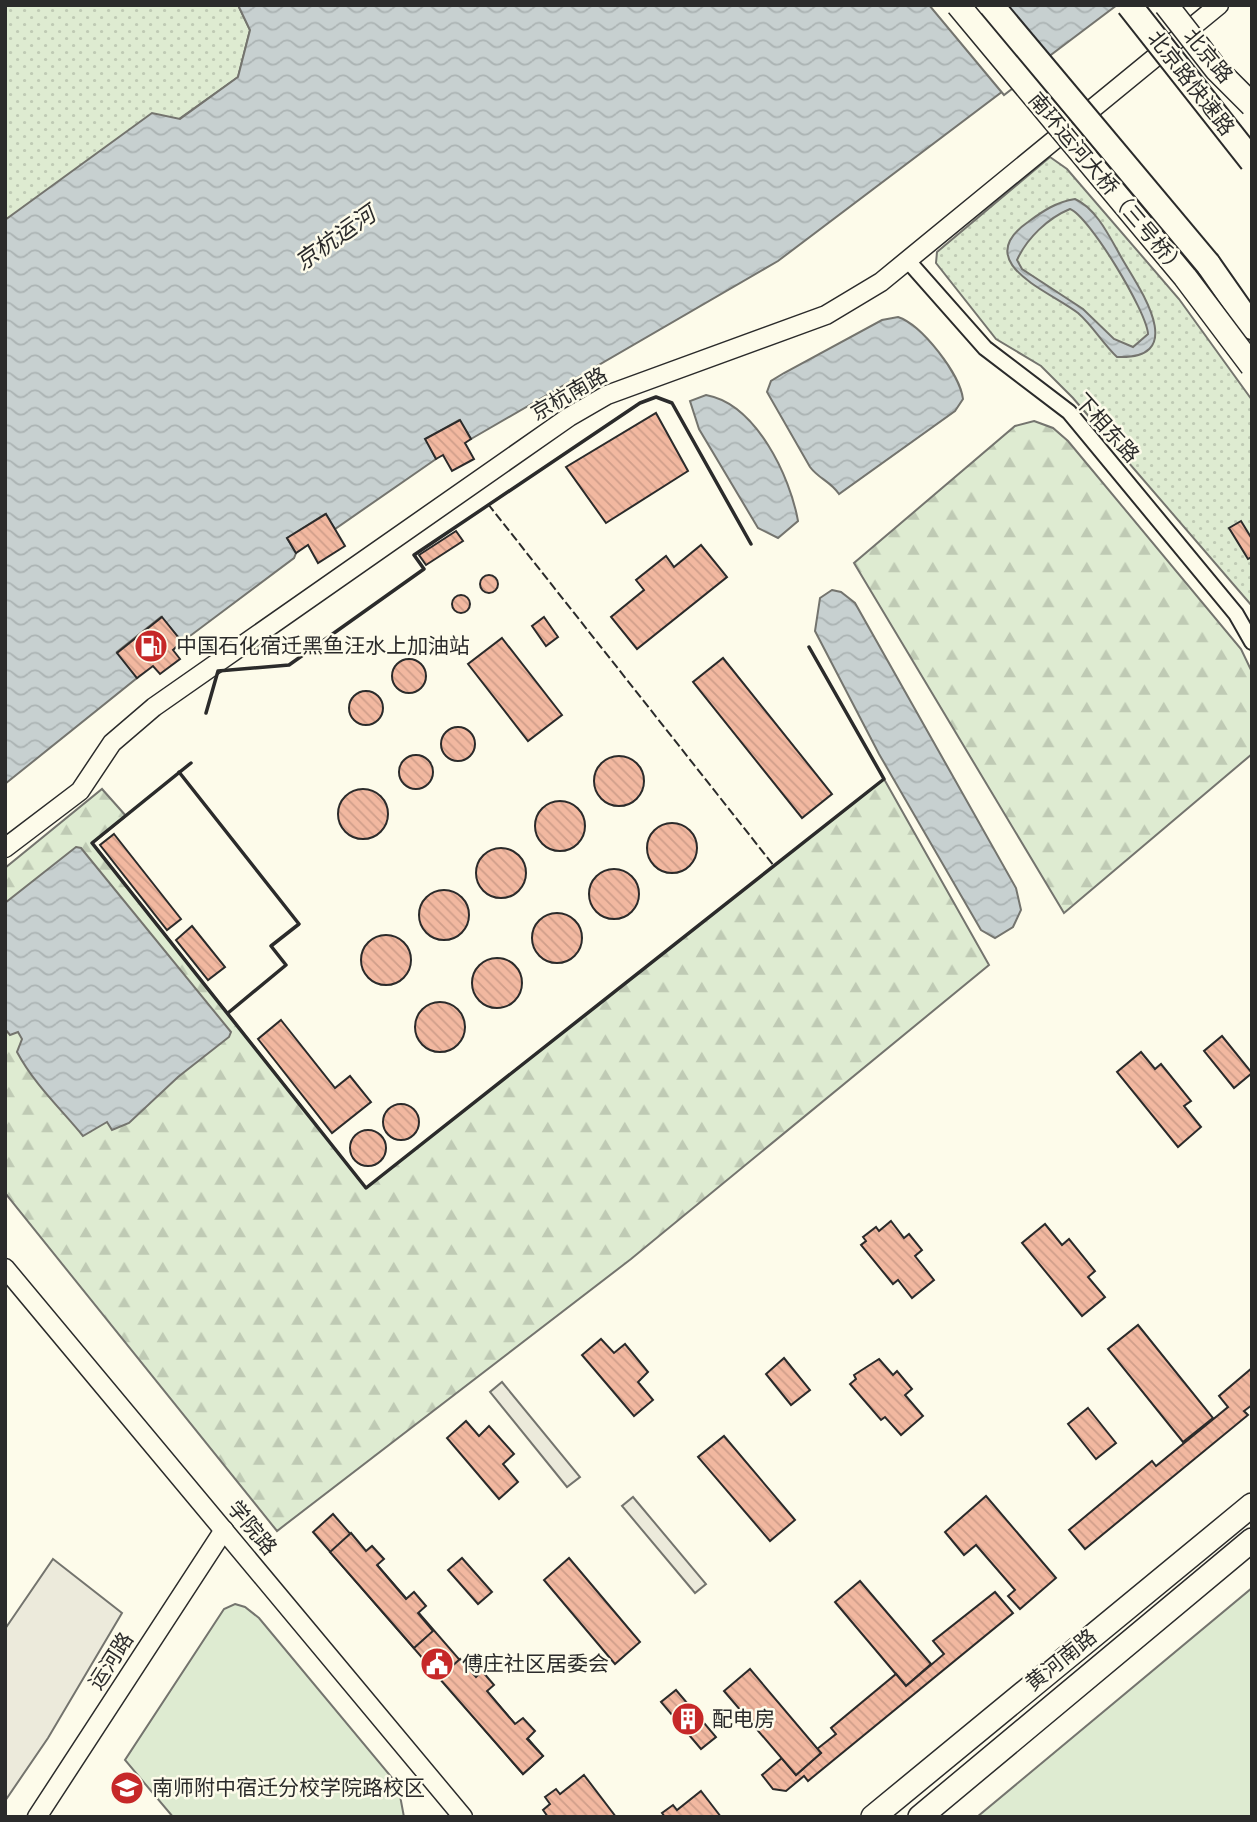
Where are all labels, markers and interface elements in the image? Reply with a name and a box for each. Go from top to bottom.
street label: 北京路 [1179,24,1238,87]
street label: 北京路快速路 [1144,25,1240,139]
street label: 南环运河大桥（三号桥） [1024,87,1191,280]
water label: 京杭运河 [290,199,383,275]
street label: 京杭南路 [526,362,611,425]
street label: 下相东路 [1071,388,1145,467]
fuel station icon: 中国石化宿迁黑鱼汪水上加油站 [132,627,170,665]
place label: 中国石化宿迁黑鱼汪水上加油站 [176,633,470,657]
street label: 学院路 [223,1496,282,1559]
street label: 黄河南路 [1020,1623,1101,1695]
street label: 运河路 [83,1628,137,1693]
public building icon: 傅庄社区居委会 [418,1645,456,1683]
place label: 傅庄社区居委会 [462,1651,609,1675]
building icon: 配电房 [669,1700,707,1738]
place label: 配电房 [712,1706,775,1730]
school or university icon: 南师附中宿迁分校学院路校区 [108,1769,146,1807]
place label: 南师附中宿迁分校学院路校区 [152,1775,425,1799]

